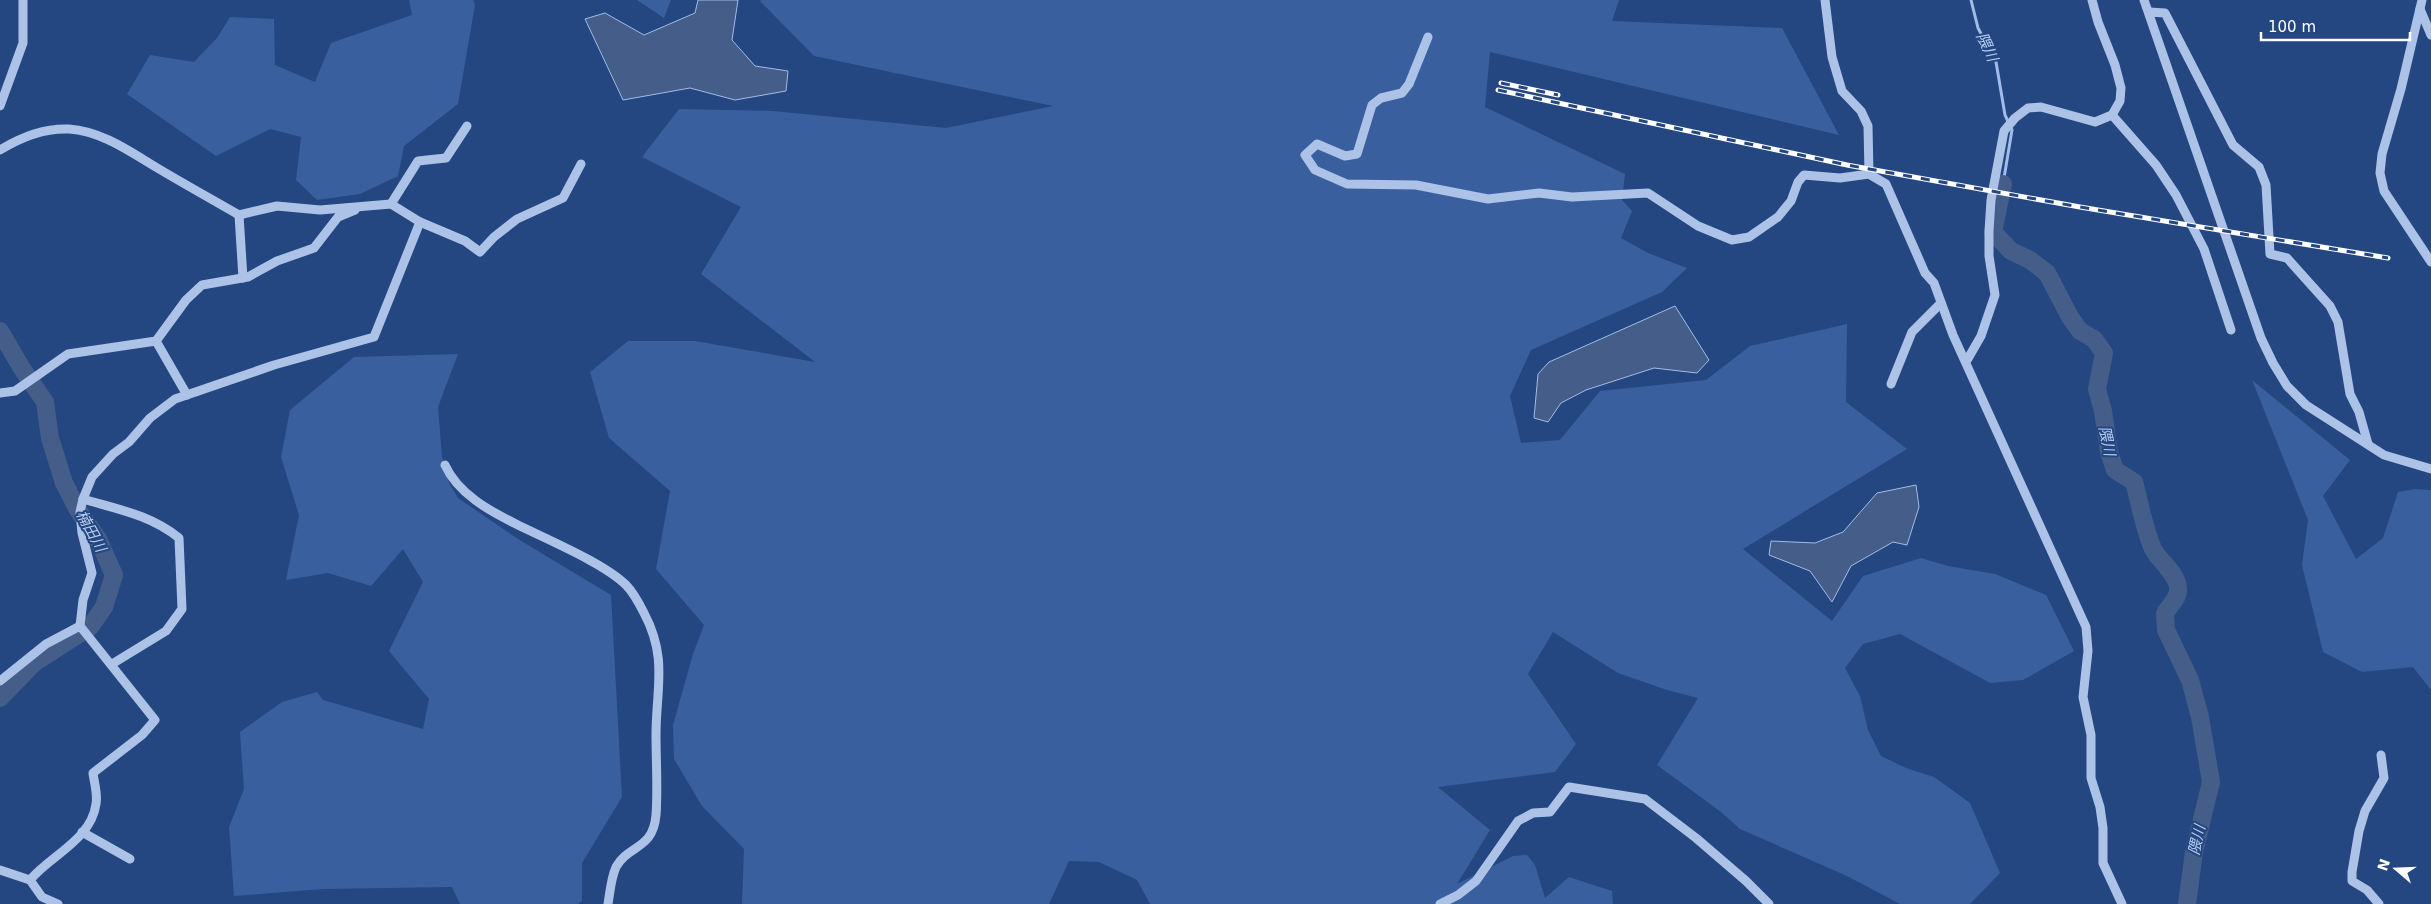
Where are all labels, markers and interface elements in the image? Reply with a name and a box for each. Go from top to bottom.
scale bar [2261,10,2410,42]
text: 100 m [2268,18,2316,36]
water label: 隈川 [1973,30,2002,66]
water label: 隈川 [2095,424,2119,459]
water label: 楠田川 [72,507,111,557]
water label: 隈川 [2185,821,2210,857]
north arrow [2371,844,2421,894]
text: N [2374,857,2393,873]

